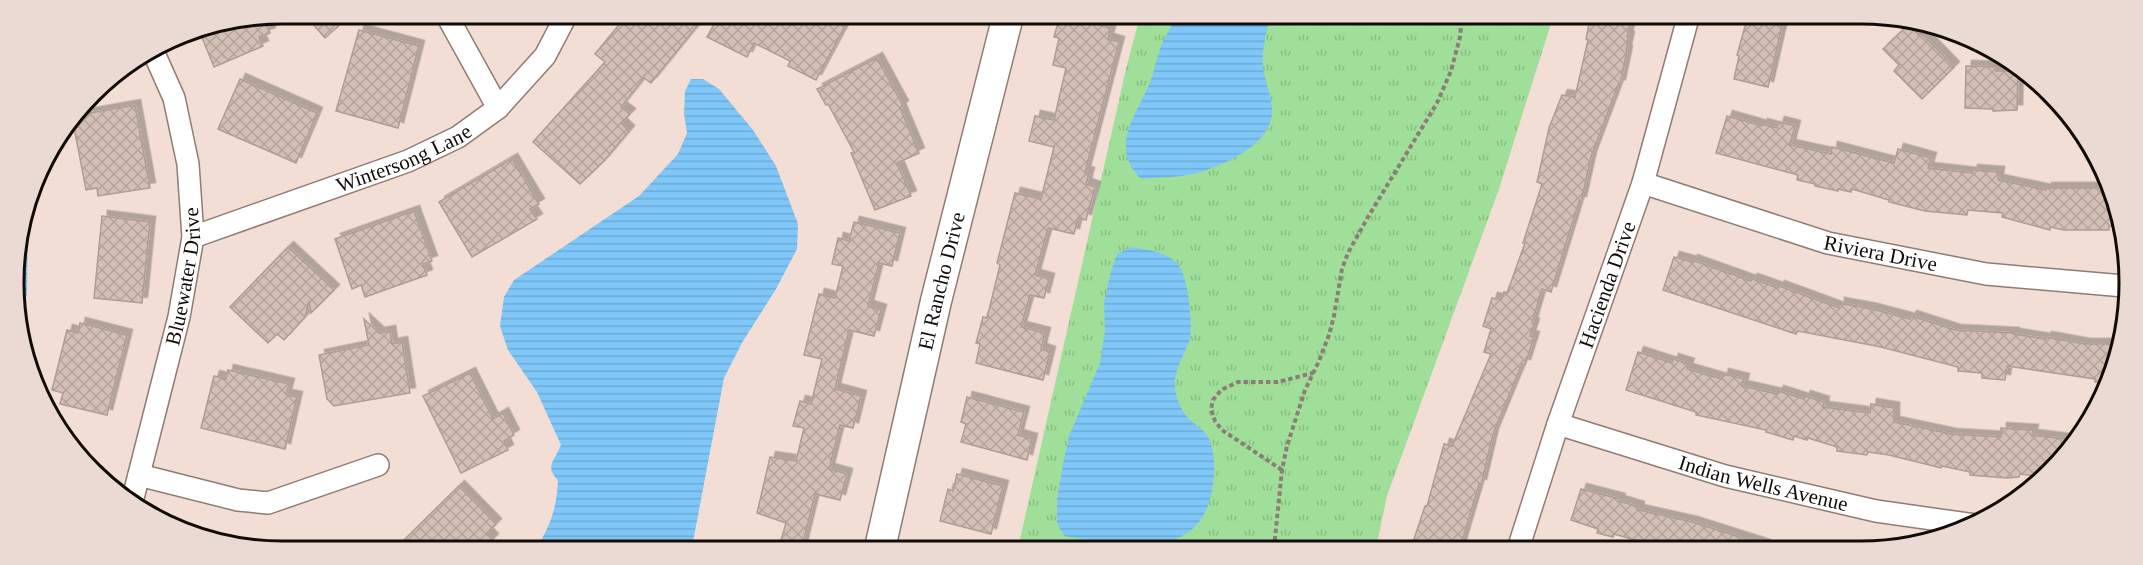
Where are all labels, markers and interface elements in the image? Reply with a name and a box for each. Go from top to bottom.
street label: Wintersong Lane [333,119,476,197]
street label: Bluewater Drive [160,207,205,348]
street label: El Rancho Drive [913,210,970,352]
street label: Hacienda Drive [1574,218,1640,351]
street label: Riviera Drive [1822,230,1939,276]
street label: Indian Wells Avenue [1676,450,1850,516]

